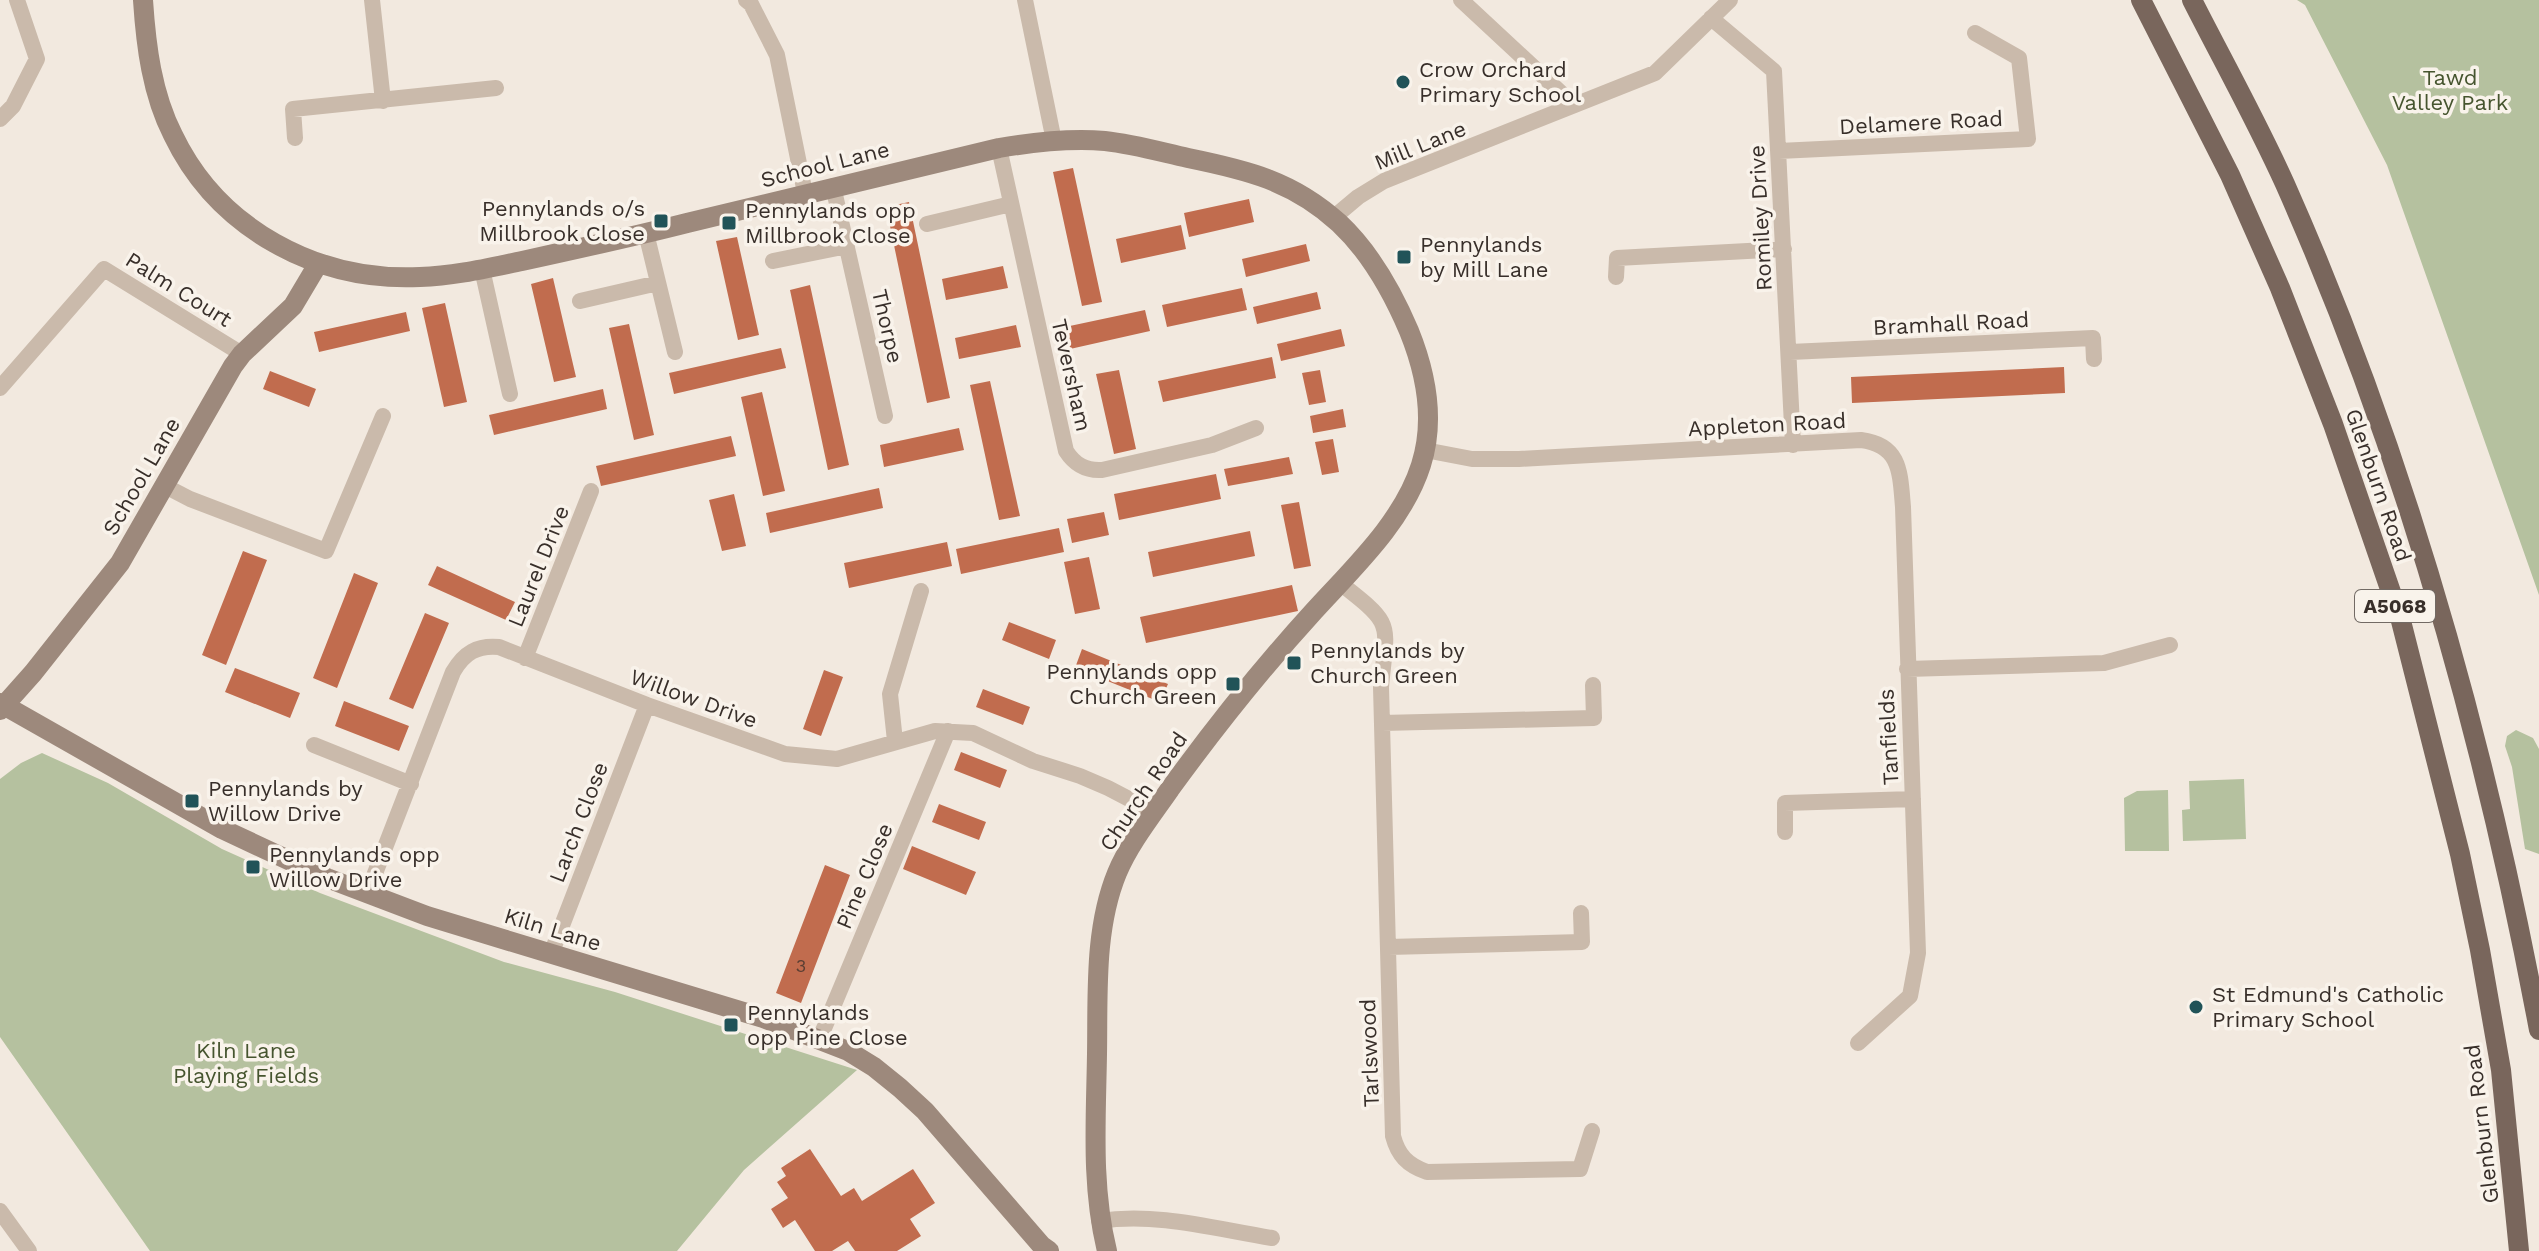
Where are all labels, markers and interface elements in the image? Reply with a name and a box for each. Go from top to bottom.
place label: Crow Orchard Primary School [1419,57,1581,107]
park label: Tawd Valley Park [2392,65,2508,115]
marker: Crow Orchard Primary School [1394,73,1412,91]
street label: Delamere Road [1839,106,2004,139]
street label: Mill Lane [1371,116,1470,175]
street label: School Lane [758,136,892,193]
street label: Romiley Drive [1744,144,1777,292]
place label: Pennylands o/s Millbrook Close [479,196,645,246]
place label: Pennylands opp Millbrook Close [745,198,916,248]
marker: Pennylands o/s Millbrook Close [652,212,670,230]
marker: Pennylands opp Millbrook Close [720,214,738,232]
place label: Pennylands by Mill Lane [1420,232,1549,282]
street label: Palm Court [121,247,236,332]
marker: Pennylands by Mill Lane [1395,248,1413,266]
street label: Thorpe [867,287,908,366]
street label: Bramhall Road [1872,307,2030,340]
street label: Teversham [1046,316,1097,434]
street label: Glenburn Road [2341,405,2416,565]
street label: Appleton Road [1687,408,1847,441]
street label: School Lane [98,413,185,540]
street label: Laurel Drive [503,502,574,631]
road number: A5068 [2355,590,2435,622]
place label: Pennylands by Church Green [1310,638,1465,688]
marker: Pennylands by Church Green [1285,654,1303,672]
place label: Pennylands opp Church Green [1046,659,1217,709]
street label: Willow Drive [627,664,761,733]
marker: Pennylands opp Church Green [1224,675,1242,693]
street label: Tanfields [1873,688,1904,786]
street label: Church Road [1094,727,1192,855]
street label: Larch Close [544,758,613,886]
place label: Pennylands by Willow Drive [208,776,363,826]
marker: Pennylands by Willow Drive [183,792,201,810]
street label: Pine Close [831,820,898,933]
place label: Pennylands opp Willow Drive [269,842,440,892]
marker: Pennylands opp Willow Drive [244,858,262,876]
street label: Kiln Lane [501,903,604,956]
house number: 3 [796,955,806,976]
place label: St Edmund's Catholic Primary School [2212,982,2444,1032]
street label: Tarlswood [1355,998,1384,1108]
marker: St Edmund's Catholic Primary School [2187,998,2205,1016]
place label: Pennylands opp Pine Close [747,1000,908,1050]
marker: Pennylands opp Pine Close [722,1016,740,1034]
park label: Kiln Lane Playing Fields [173,1038,319,1088]
street label: Glenburn Road [2459,1043,2504,1205]

